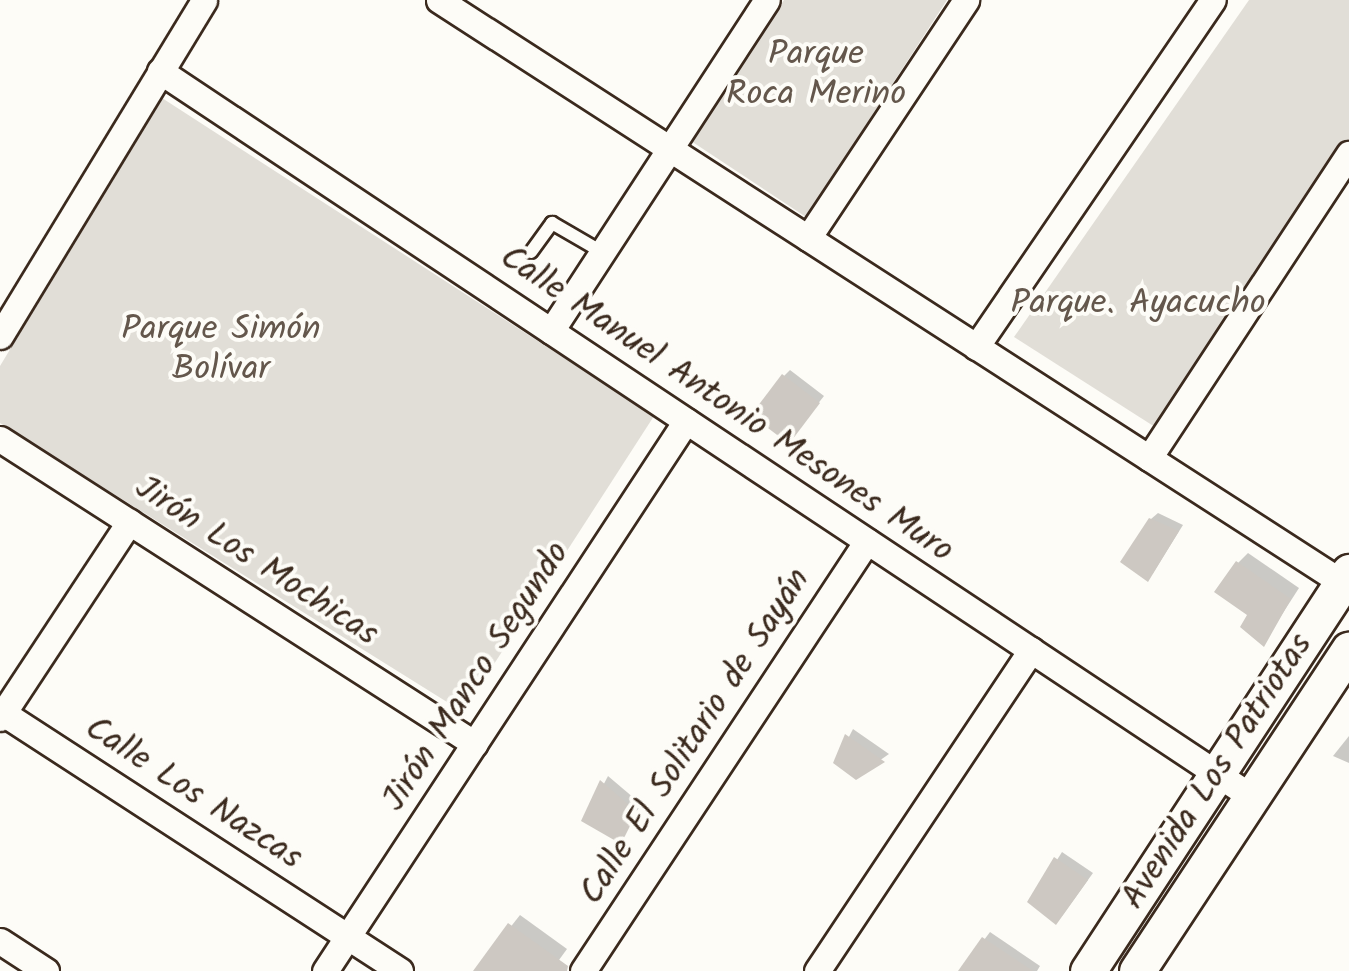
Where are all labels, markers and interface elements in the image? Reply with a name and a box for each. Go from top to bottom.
park label: Parque Roca Merino [726,34,906,116]
street label: Calle Manuel Antonio Mesones Muro [491,237,961,573]
park label: Parque. Ayacucho [1010,283,1266,325]
park label: Parque Simón Bolívar [121,309,321,391]
street label: Jirón Los Mochicas [126,468,386,656]
street label: Jirón Manco Segundo [374,534,580,820]
street label: Calle El Solitario de Sayán [572,561,820,913]
street label: Avenida Los Patriotas [1113,626,1323,918]
street label: Calle Los Nazcas [76,708,310,880]

